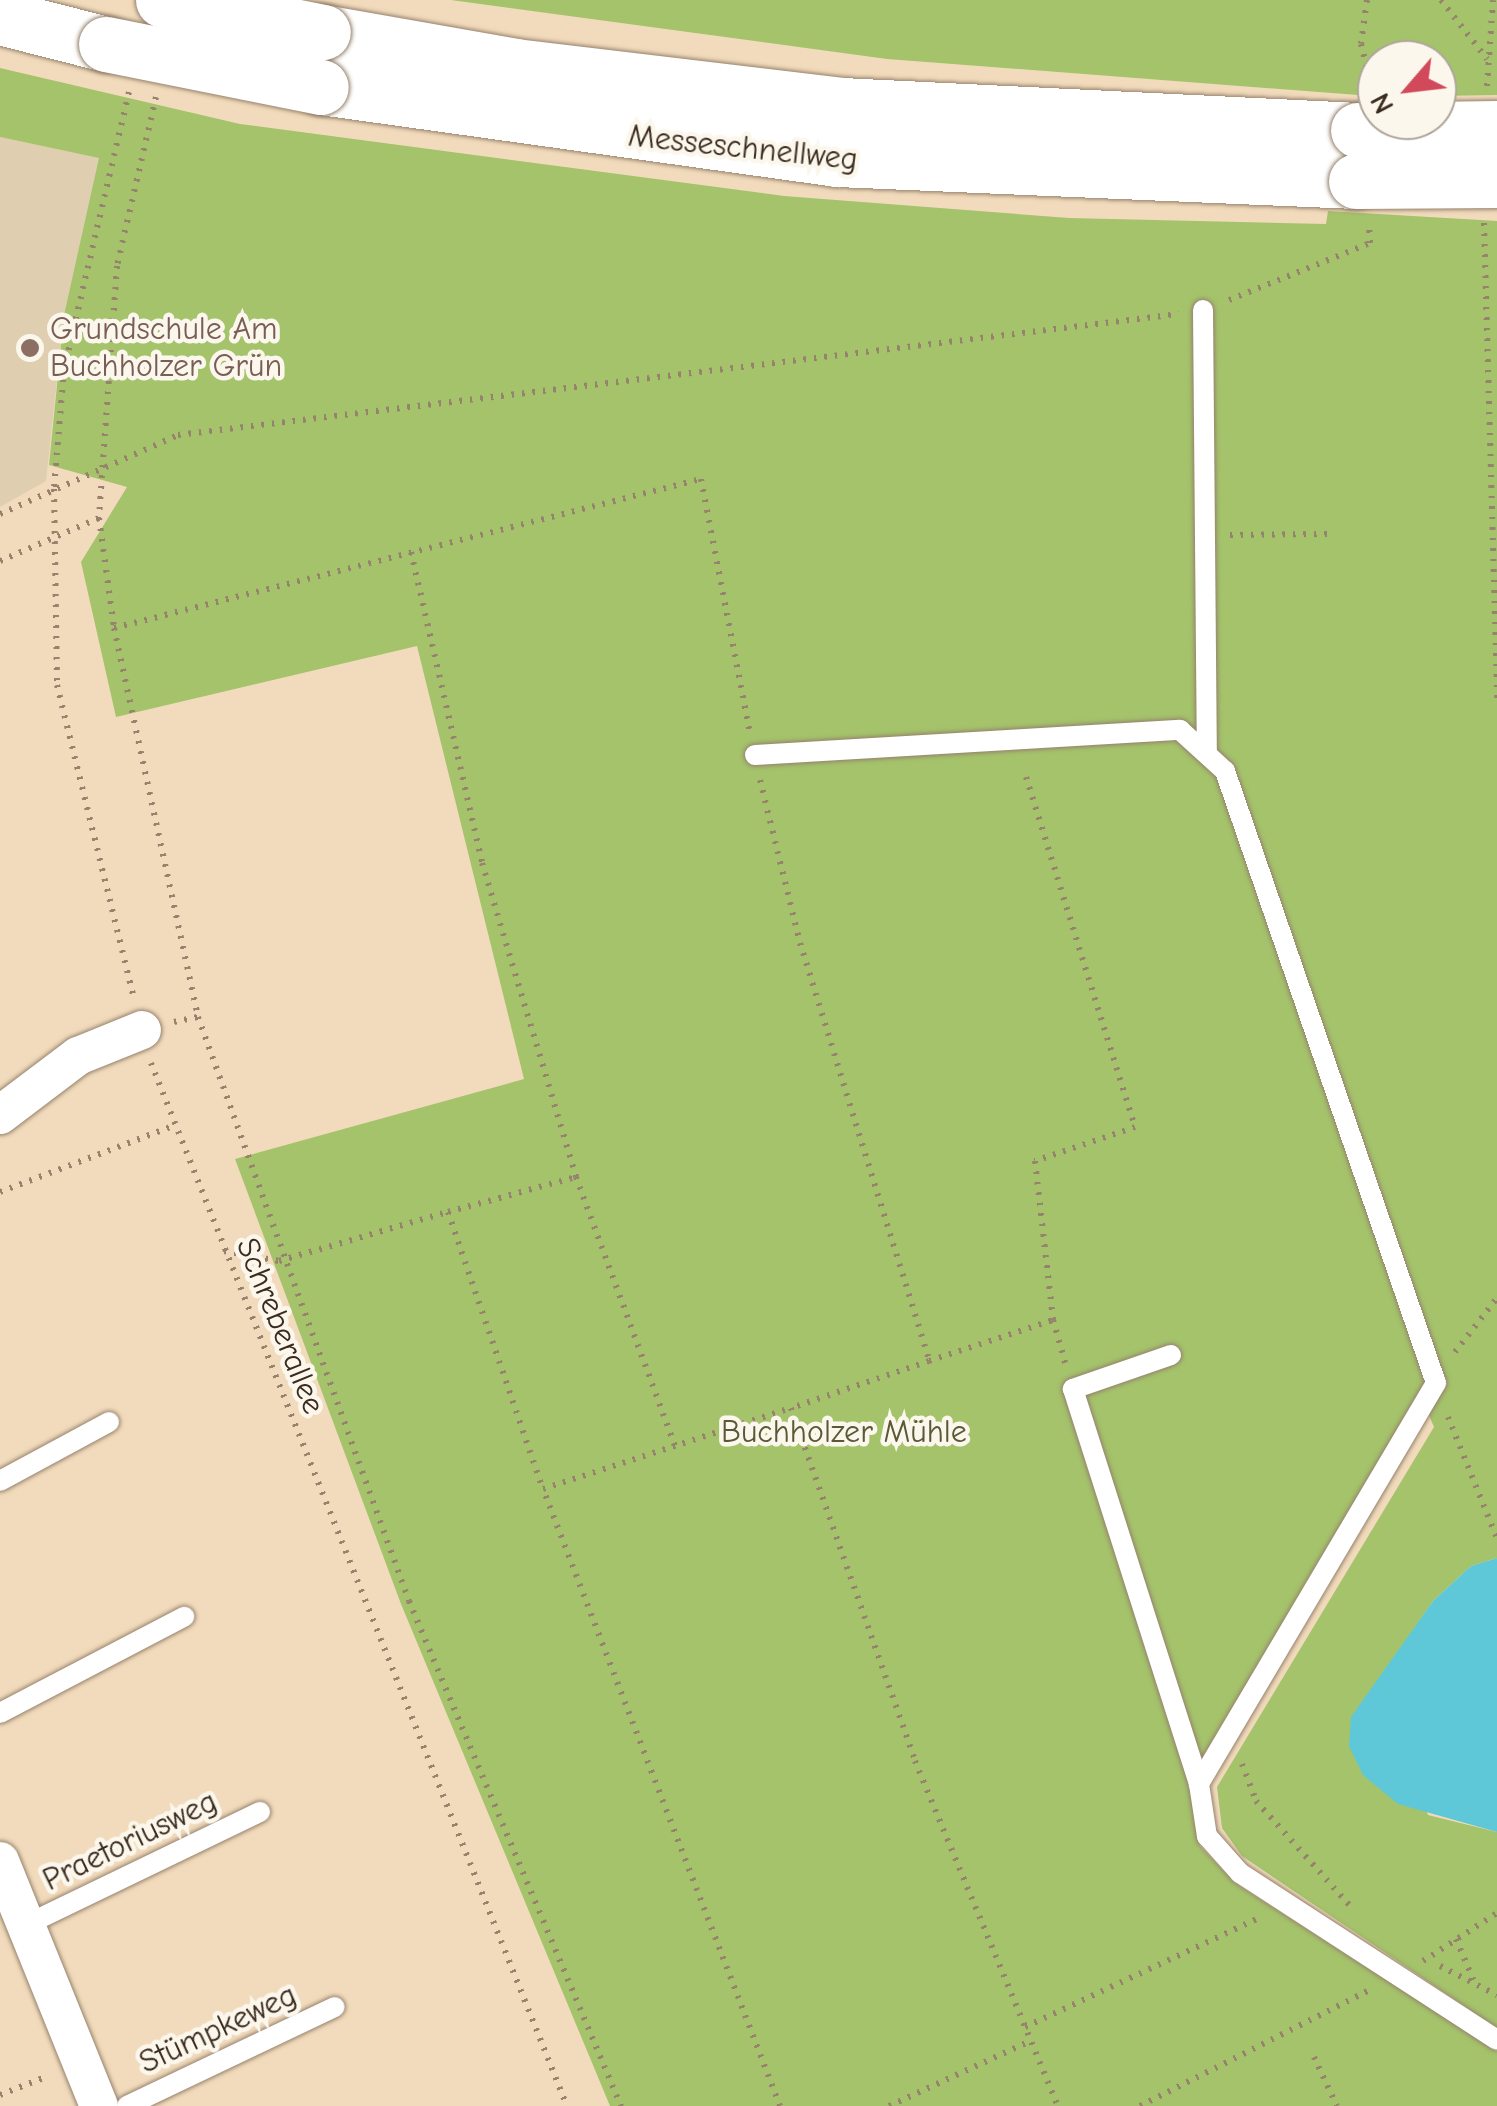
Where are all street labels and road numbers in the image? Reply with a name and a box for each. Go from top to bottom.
street label: Messeschnellweg [626,117,860,179]
street label: Schreberallee [227,1232,333,1420]
street label: Praetoriusweg [37,1782,223,1900]
street label: Stümpkeweg [133,1976,303,2082]

